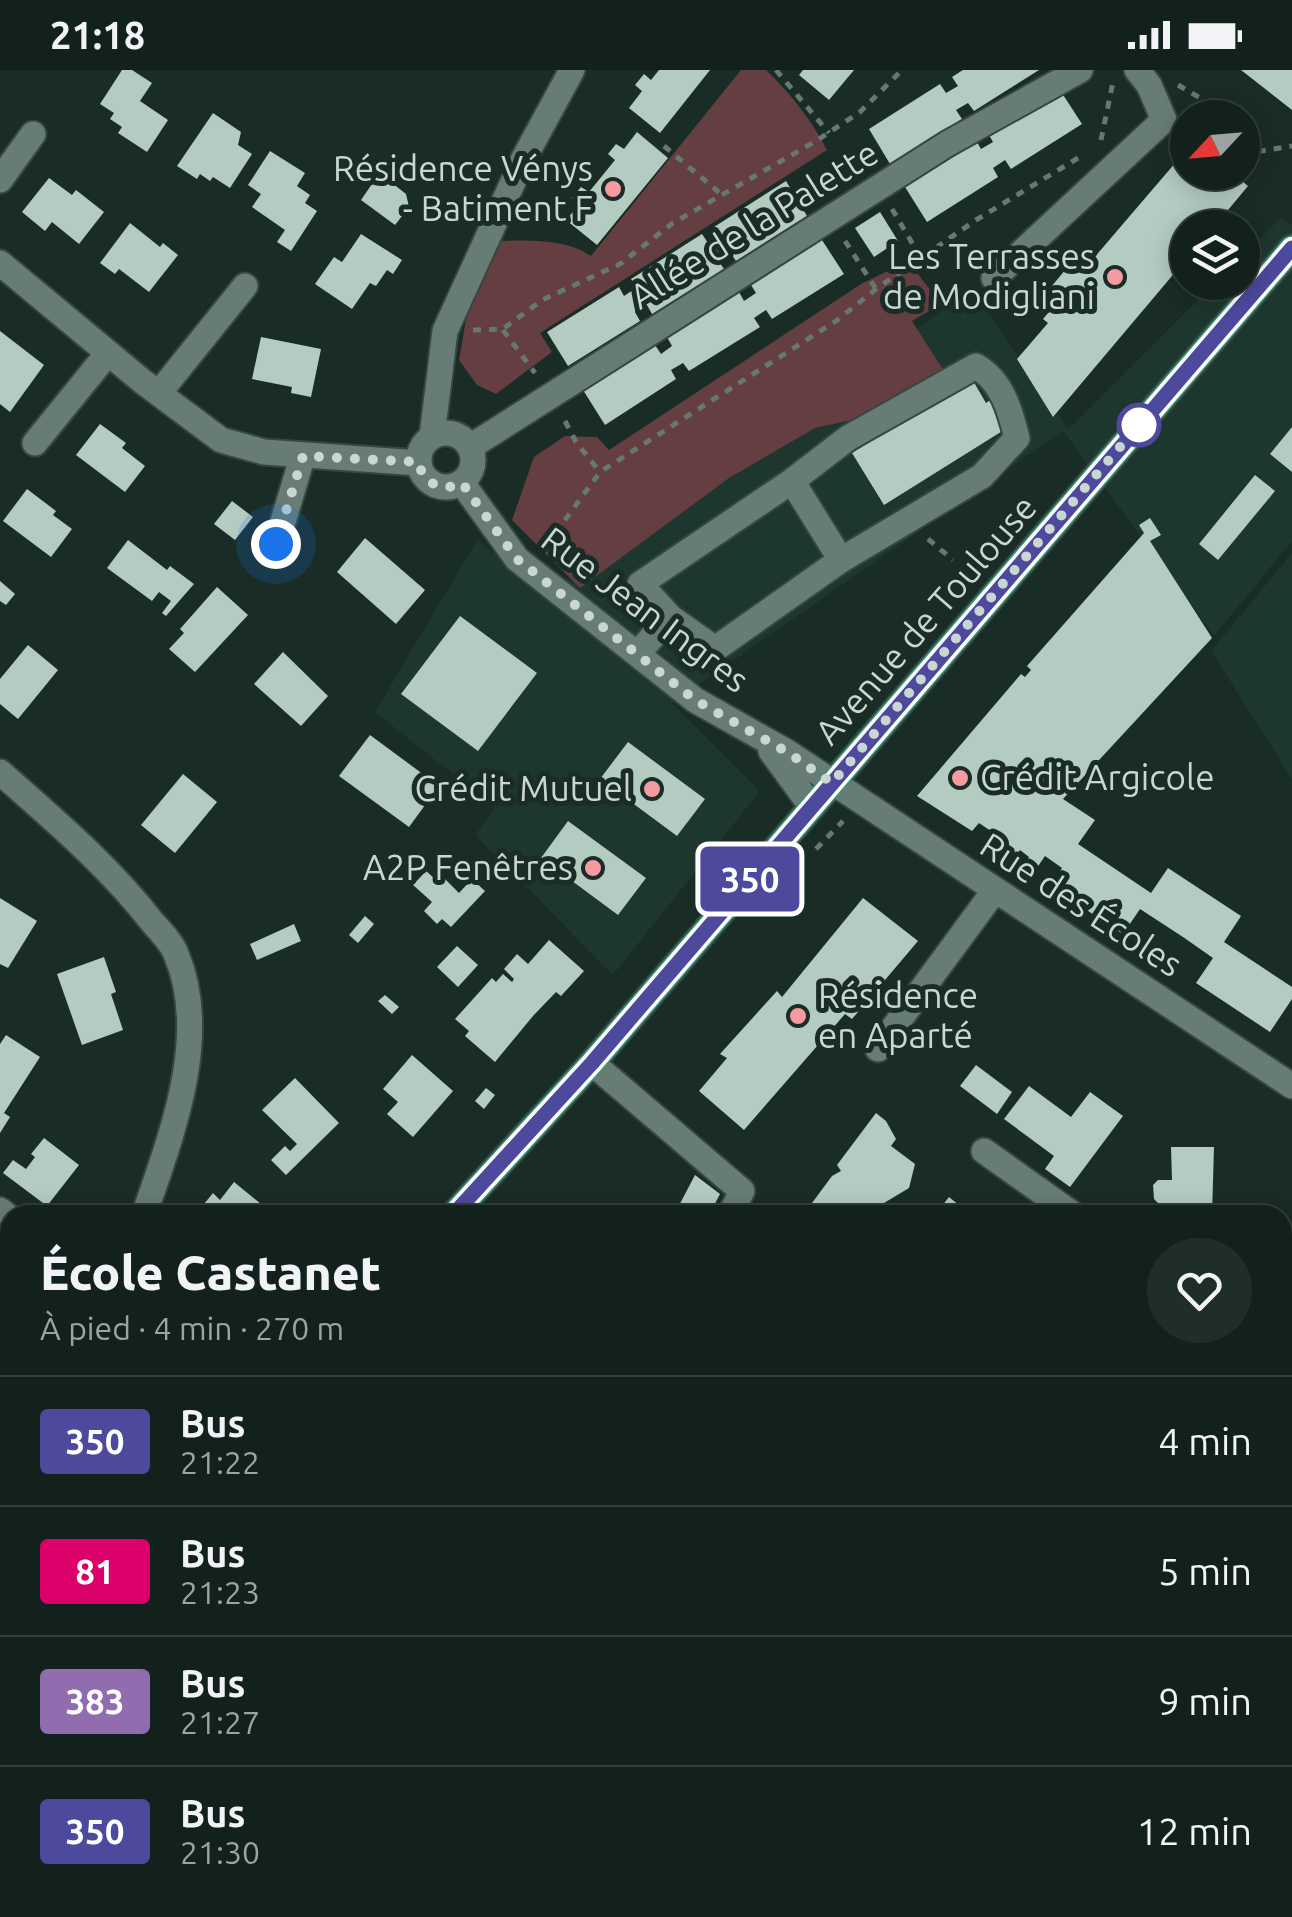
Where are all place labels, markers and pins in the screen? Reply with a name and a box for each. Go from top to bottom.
place label: Résidence Vénys - Batiment F [333,148,593,228]
marker: Résidence Vénys - Batiment F [602,178,624,200]
place label: Les Terrasses de Modigliani [883,236,1095,316]
marker: Les Terrasses de Modigliani [1104,266,1126,288]
unlabelled marker [1118,404,1160,446]
place label: Crédit Argicole [980,757,1215,797]
marker: Crédit Argicole [949,767,971,789]
place label: Crédit Mutuel [415,768,632,808]
marker: Crédit Mutuel [641,778,663,800]
place label: A2P Fenêtres [363,847,573,887]
marker: A2P Fenêtres [582,857,604,879]
place label: Résidence en Aparté [818,975,978,1055]
marker: Résidence en Aparté [787,1005,809,1027]

